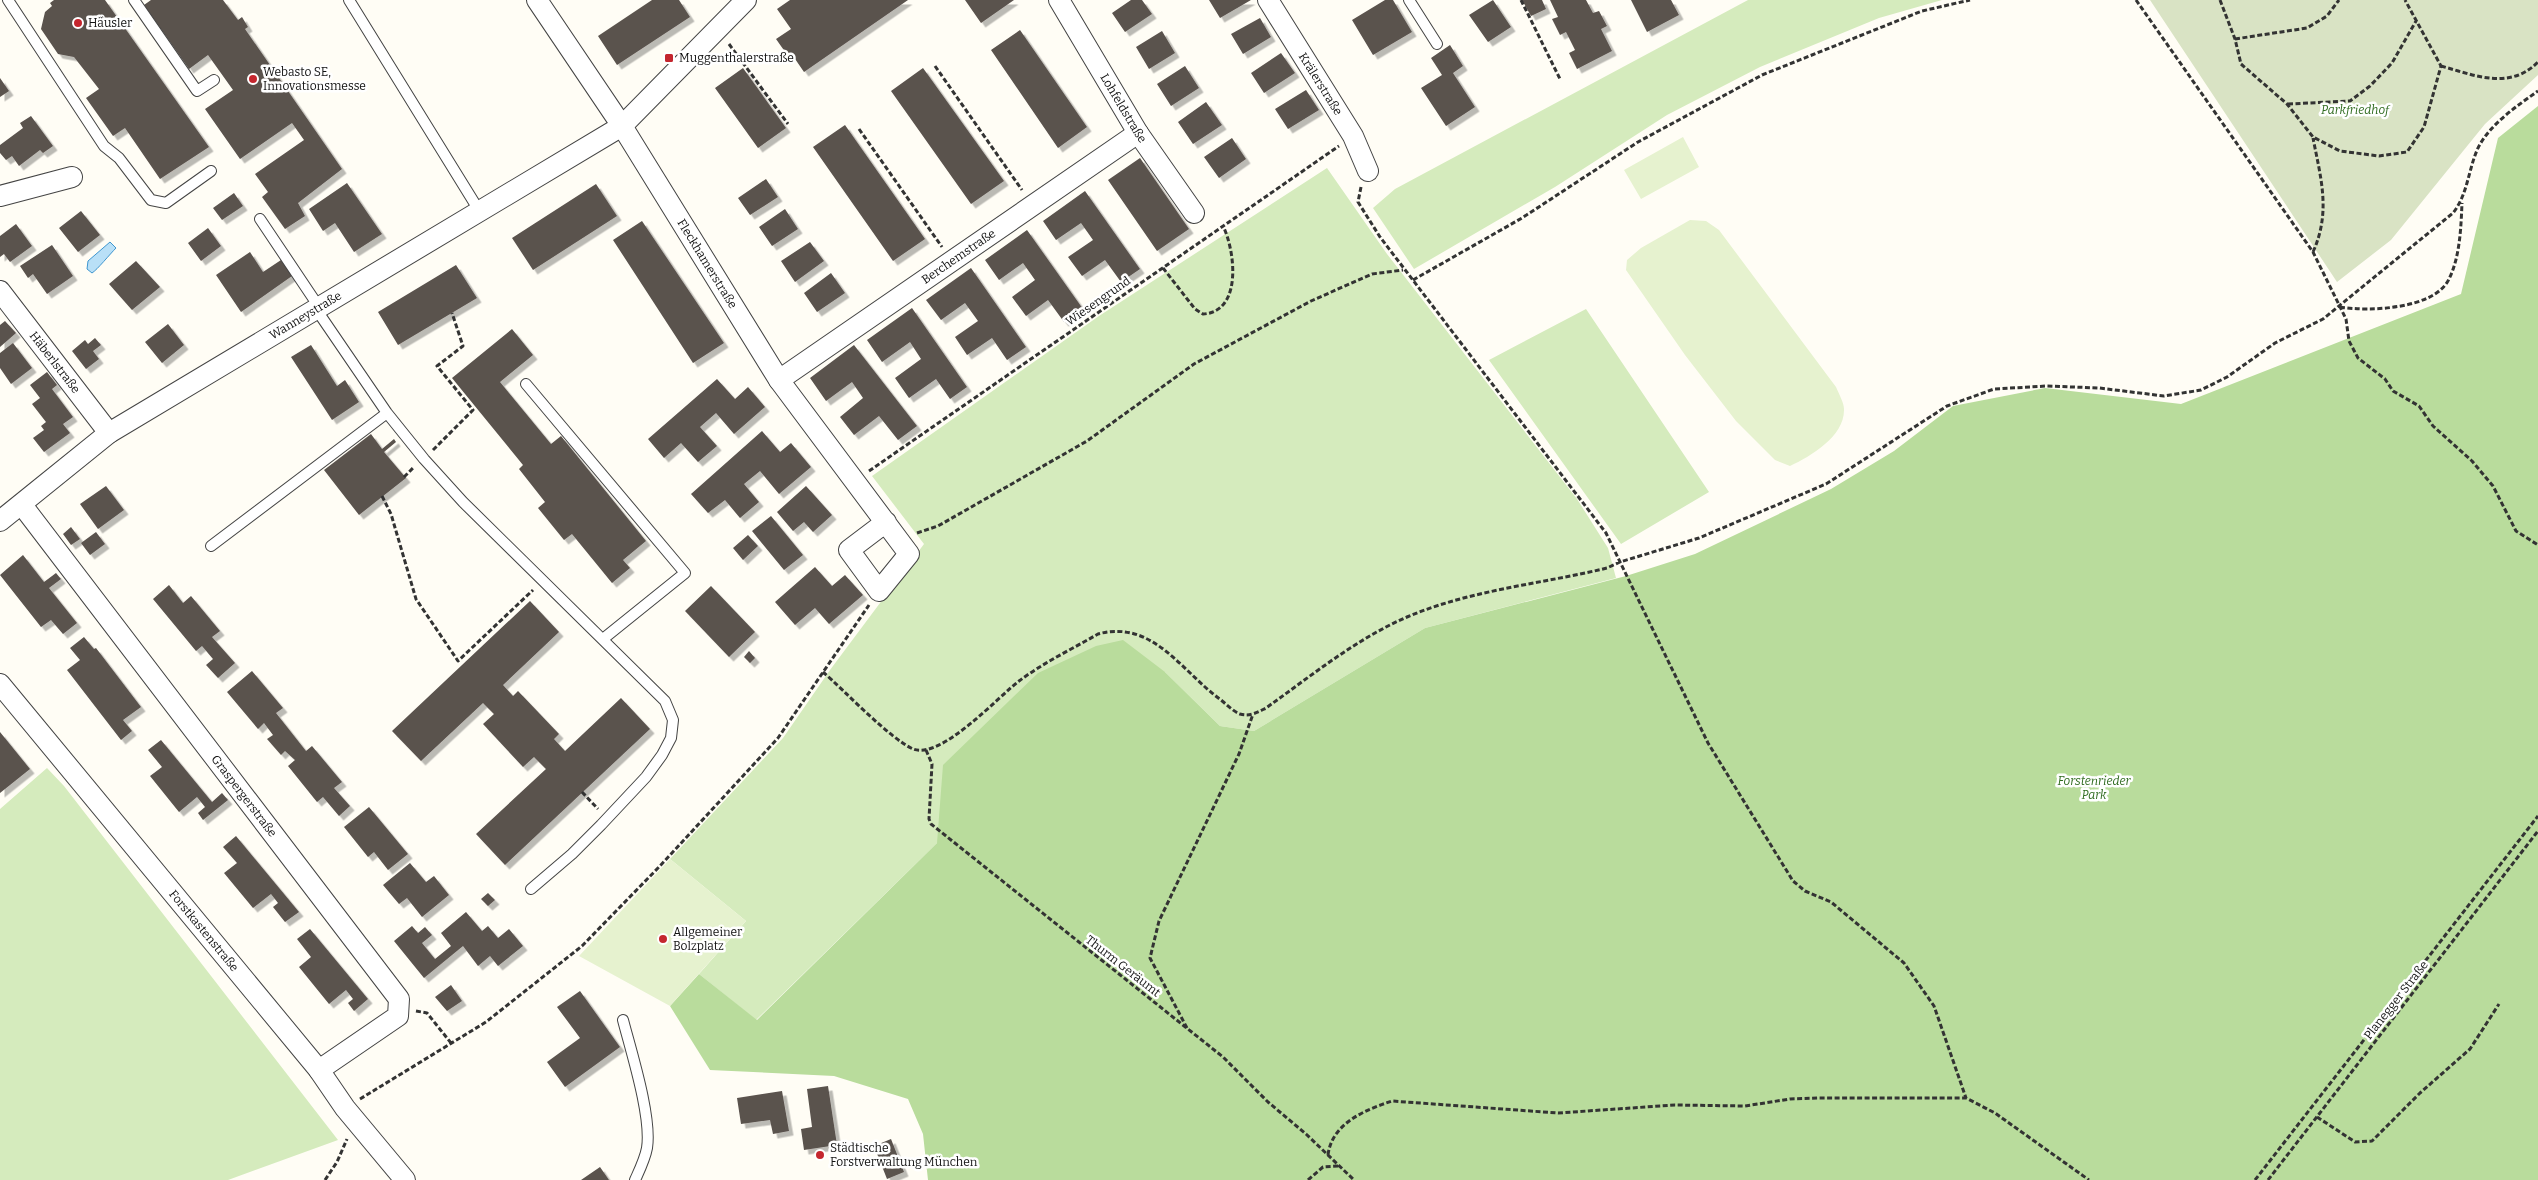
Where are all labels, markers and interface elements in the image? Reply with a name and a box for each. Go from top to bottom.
place label: Häusler [88,16,133,30]
marker: Häusler [72,17,84,29]
street label: Krälerstraße [1296,50,1345,118]
place label: Muggenthalerstraße [679,51,794,65]
marker: Muggenthalerstraße [663,52,675,64]
place label: Webasto SE, Innovationsmesse [263,65,366,93]
street label: Lohfeldstraße [1097,71,1150,145]
marker: Webasto SE, Innovationsmesse [247,73,259,85]
park label: Parkfriedhof [2321,103,2391,117]
street label: Fleckhamerstraße [674,217,740,311]
street label: Berchemstraße [919,226,998,287]
street label: Wiesengrund [1063,274,1133,328]
street label: Wanneystraße [267,289,344,342]
street label: Häberlstraße [27,329,83,396]
street label: Graspergerstraße [208,752,280,840]
park label: Forstenrieder Park [2058,774,2132,802]
street label: Forstkastenstraße [166,887,242,974]
place label: Allgemeiner Bolzplatz [673,925,743,953]
marker: Allgemeiner Bolzplatz [657,933,669,945]
street label: Thurm Geräumt [1083,933,1164,1000]
street label: Planegger Straße [2361,958,2431,1042]
place label: Städtische Forstverwaltung München [830,1141,978,1169]
marker: Städtische Forstverwaltung München [814,1149,826,1161]

